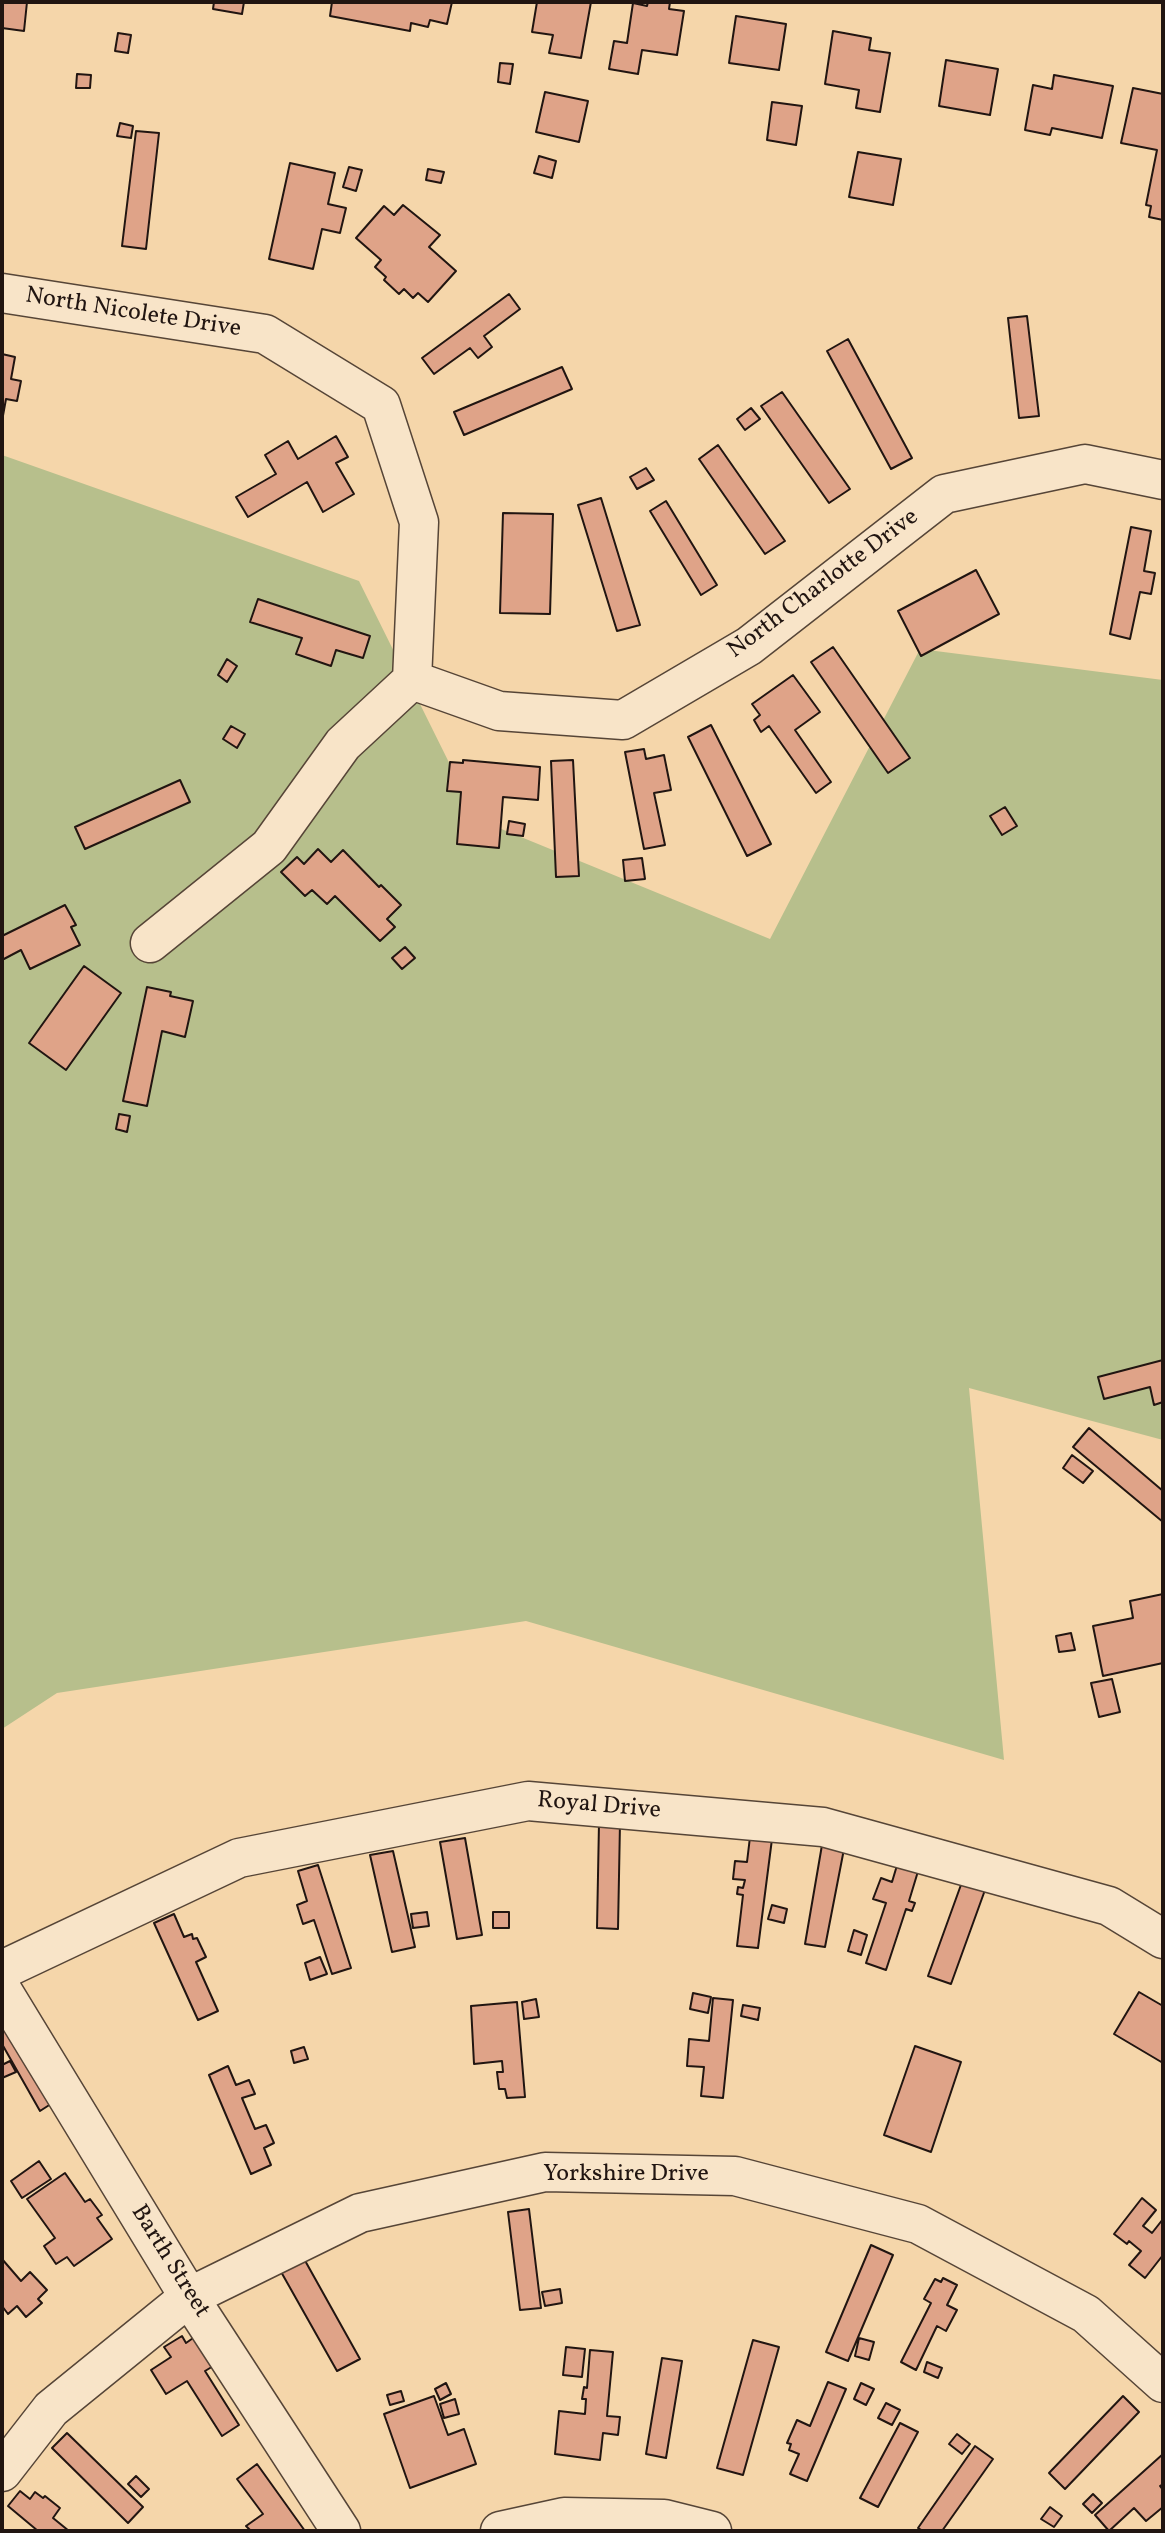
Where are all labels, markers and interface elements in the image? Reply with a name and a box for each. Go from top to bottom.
street label: North Nicolete Drive [23,283,243,345]
street label: North Charlotte Drive [723,504,925,666]
street label: Royal Drive [536,1787,662,1827]
street label: Yorkshire Drive [543,2162,709,2190]
street label: Barth Street [123,2200,215,2324]

